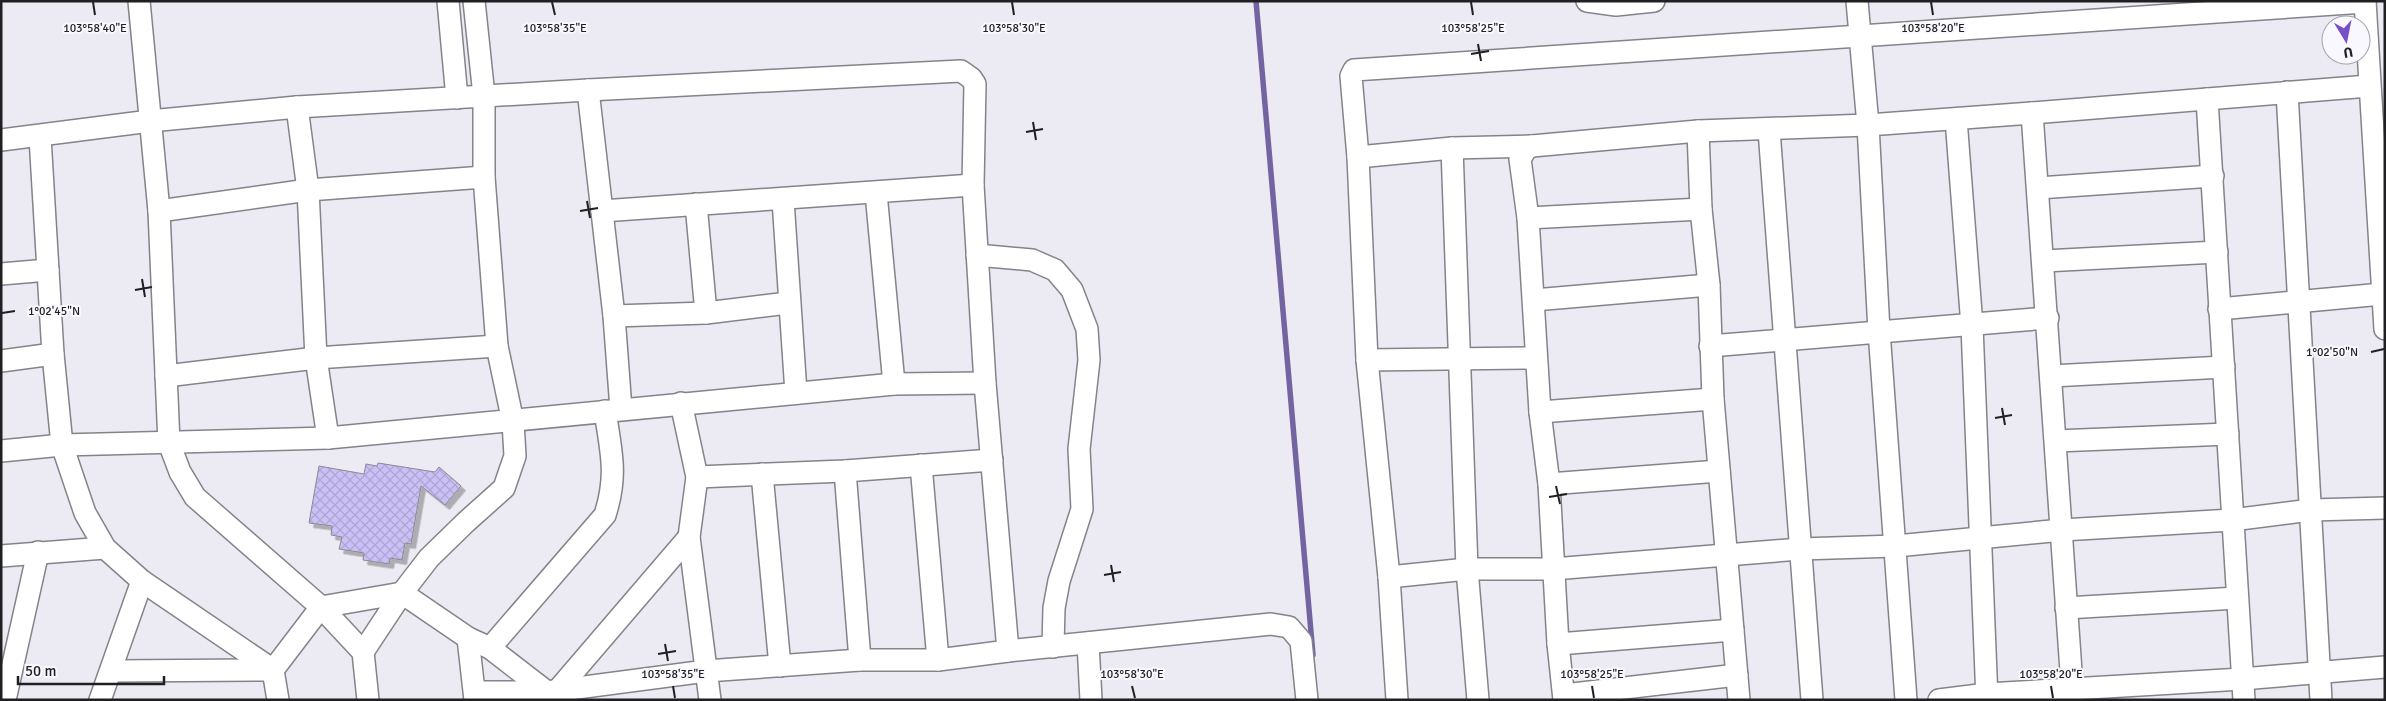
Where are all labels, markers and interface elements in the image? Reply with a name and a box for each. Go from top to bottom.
north arrow [2321,15,2371,65]
text: 103°58'40"E [63,21,127,36]
text: 103°58'35"E [523,21,587,36]
text: 103°58'30"E [982,21,1046,36]
text: 103°58'25"E [1441,21,1505,36]
text: 103°58'20"E [1901,21,1965,36]
text: U [2342,43,2354,62]
text: 1°02'45"N [28,304,80,319]
text: 1°02'50"N [2306,345,2358,360]
scale bar [18,654,164,686]
text: 50 m [25,662,56,680]
text: 103°58'35"E [641,667,705,682]
text: 103°58'30"E [1100,667,1164,682]
text: 103°58'25"E [1560,667,1624,682]
text: 103°58'20"E [2019,667,2083,682]

